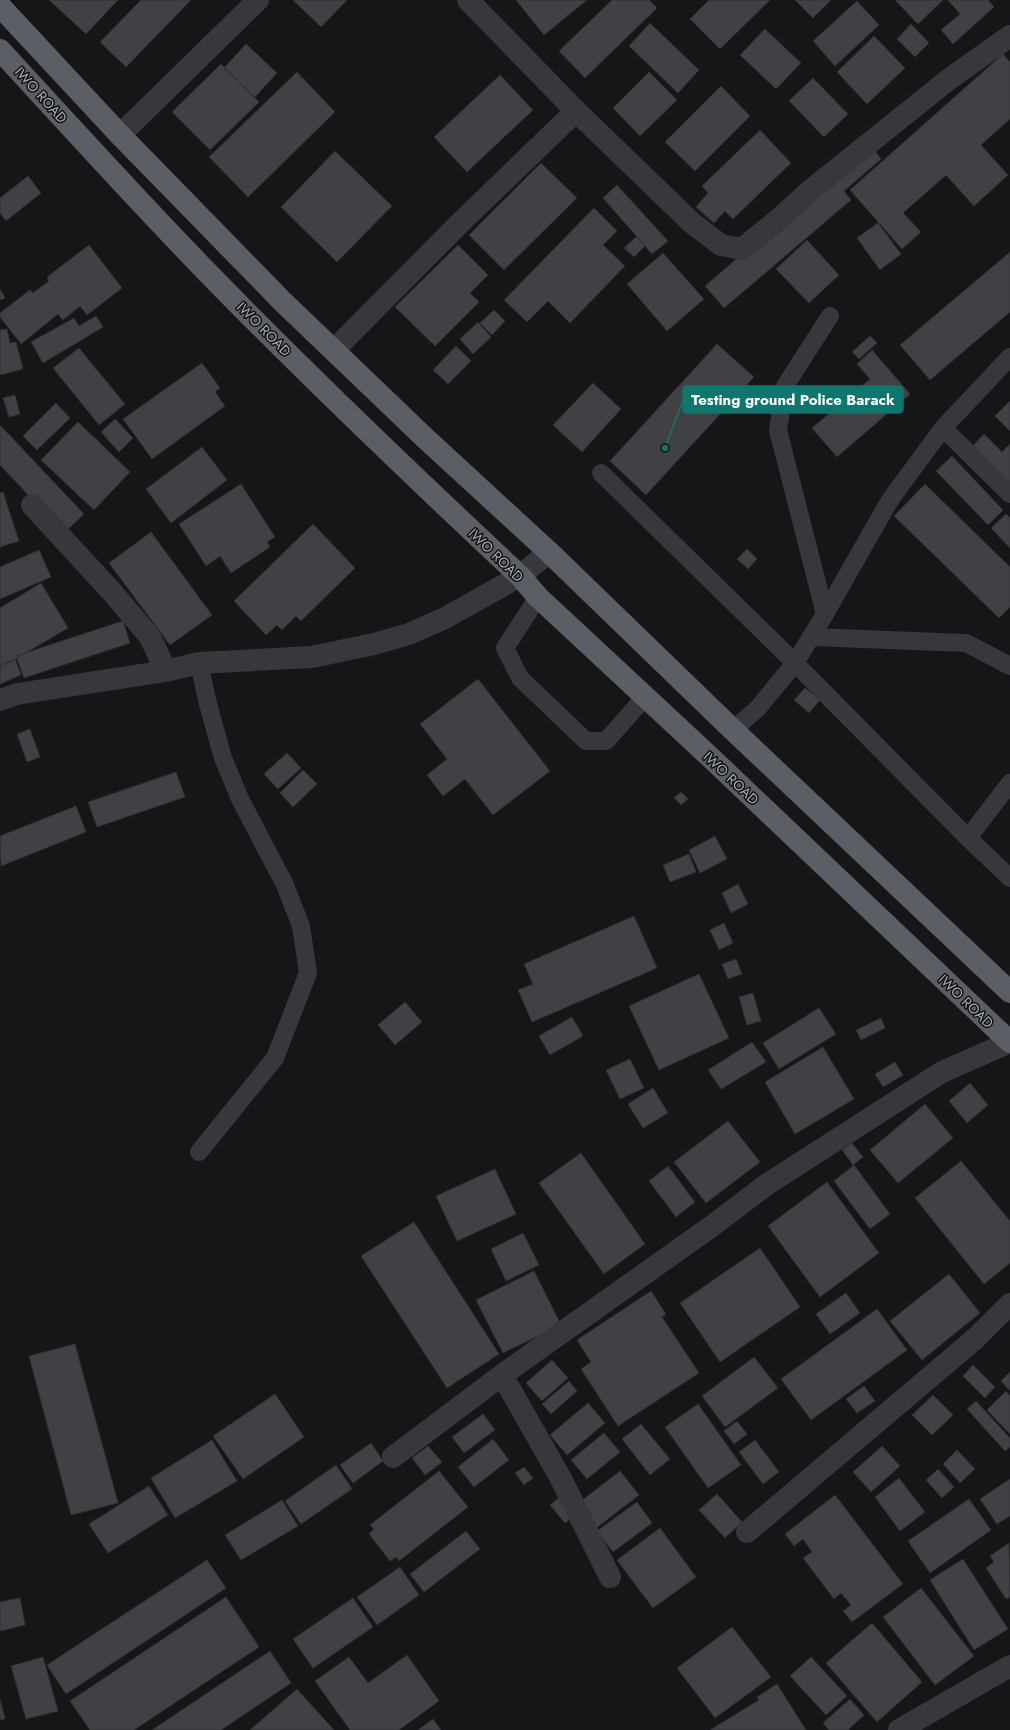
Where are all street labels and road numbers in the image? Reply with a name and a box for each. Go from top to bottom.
street label: IWO ROAD [10,62,72,128]
street label: IWO ROAD [232,297,296,361]
street label: IWO ROAD [464,524,528,586]
street label: IWO ROAD [699,747,763,809]
street label: IWO ROAD [934,970,998,1032]

